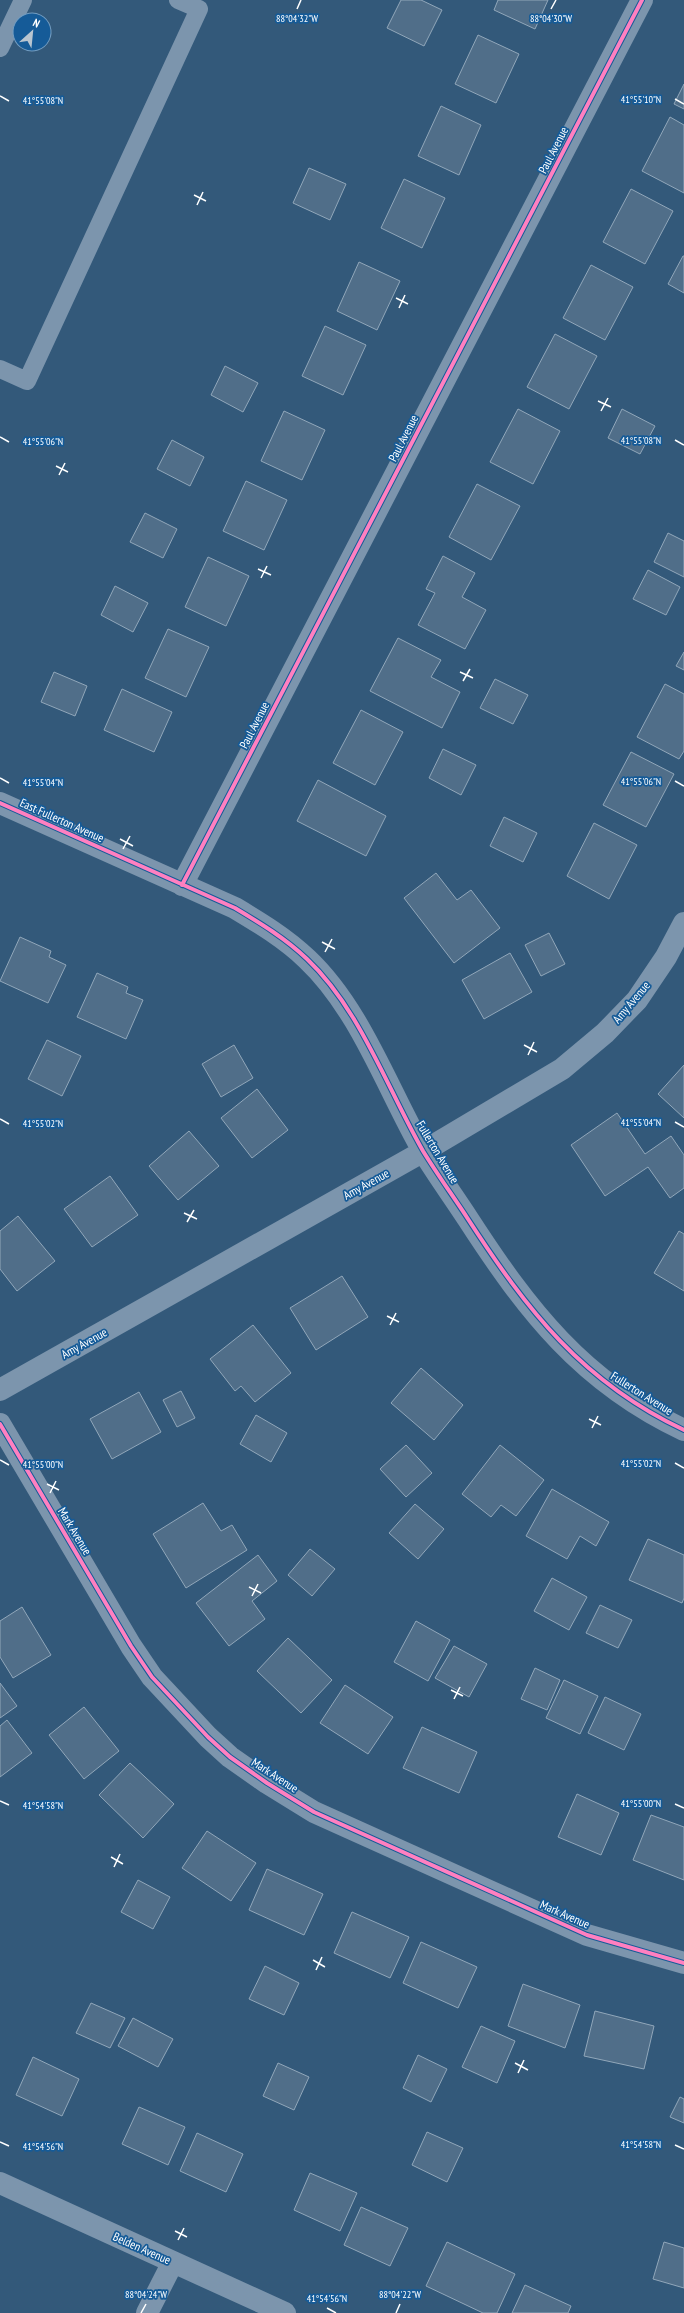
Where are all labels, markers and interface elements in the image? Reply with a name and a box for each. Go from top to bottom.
north arrow [12,12,52,52]
text: 88°04'32"W [276,12,318,25]
text: 88°04'30"W [530,12,572,25]
text: N [31,16,42,31]
text: 41°55'10"N [621,93,661,106]
text: 41°55'08"N [23,94,63,107]
street label: Paul Avenue [535,124,571,176]
street label: Paul Avenue [385,412,421,464]
text: 41°55'08"N [621,434,661,447]
text: 41°55'06"N [23,435,63,448]
street label: Paul Avenue [236,699,272,751]
text: 41°55'06"N [621,775,661,788]
text: 41°55'04"N [23,776,63,789]
street label: East Fullerton Avenue [18,795,106,845]
street label: Amy Avenue [609,978,653,1026]
text: 41°55'04"N [621,1116,661,1129]
text: 41°55'02"N [23,1117,63,1130]
street label: Fullerton Avenue [413,1118,463,1186]
street label: Amy Avenue [340,1165,392,1203]
street label: Amy Avenue [58,1324,110,1362]
street label: Fullerton Avenue [608,1368,676,1418]
text: 41°55'02"N [621,1457,661,1470]
text: 41°55'00"N [23,1458,63,1471]
street label: Mark Avenue [55,1505,95,1557]
street label: Mark Avenue [249,1754,301,1796]
text: 41°55'00"N [621,1797,661,1810]
text: 41°54'58"N [23,1799,63,1812]
street label: Mark Avenue [538,1896,592,1932]
text: 41°54'58"N [621,2138,661,2151]
text: 41°54'56"N [23,2140,63,2153]
street label: Belden Avenue [111,2229,173,2267]
text: 88°04'24"W [125,2288,167,2301]
text: 88°04'22"W [379,2288,421,2301]
text: 41°54'56"N [307,2292,347,2305]

